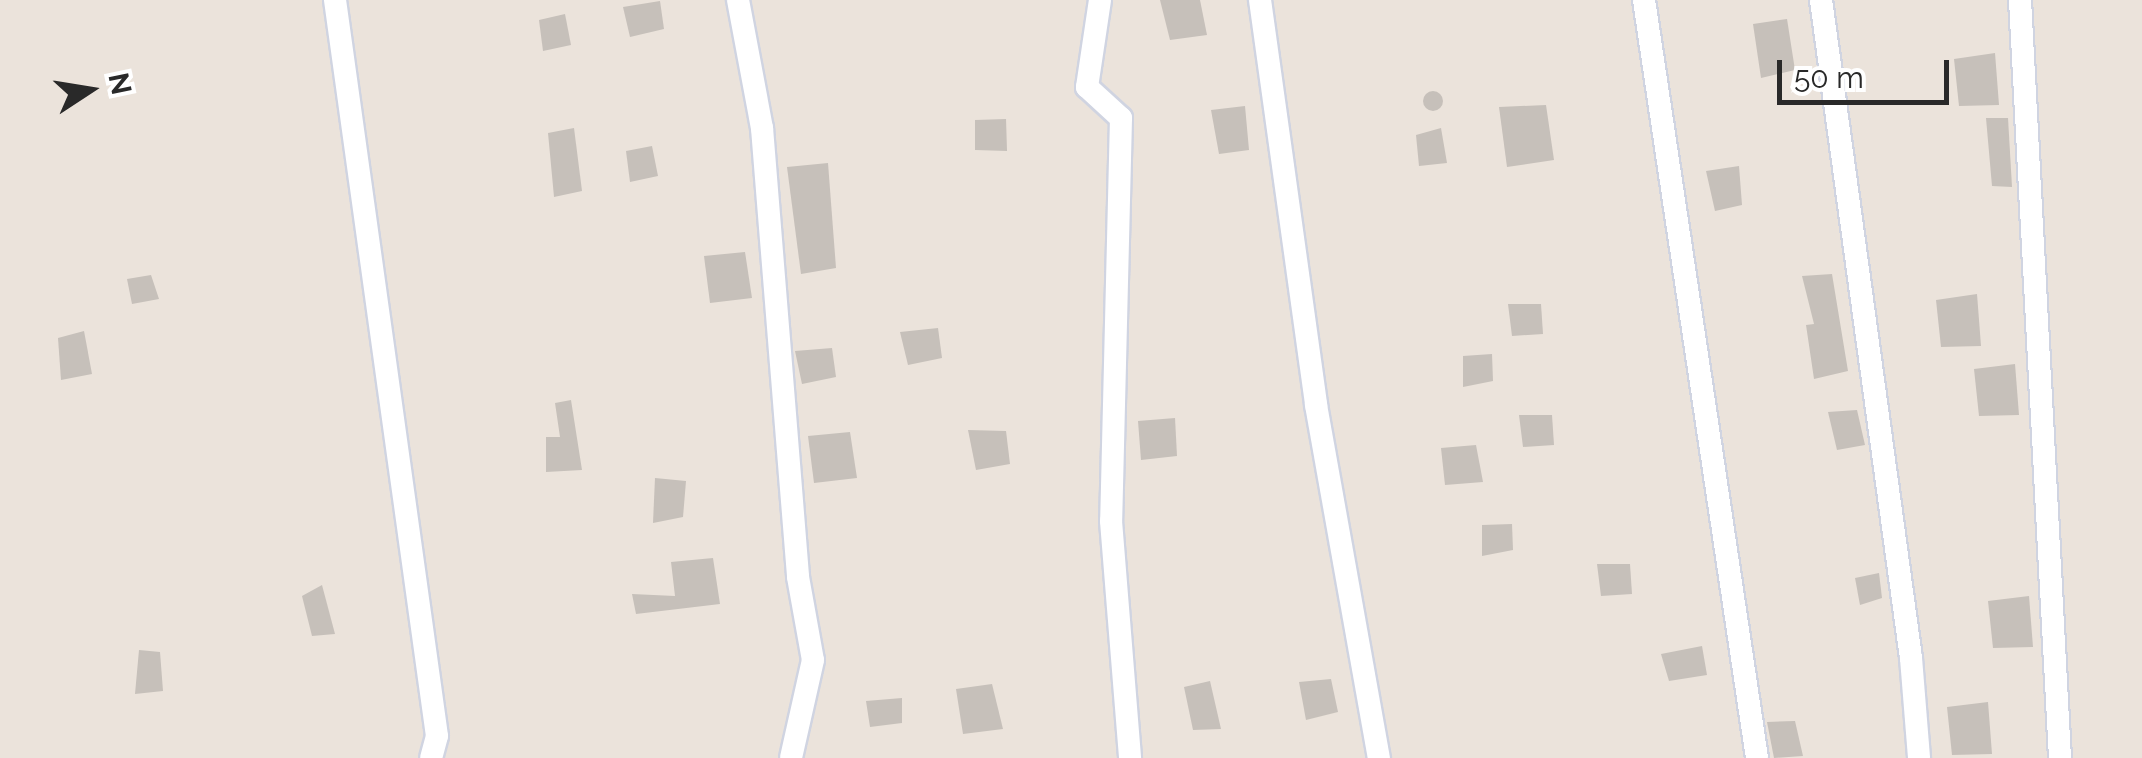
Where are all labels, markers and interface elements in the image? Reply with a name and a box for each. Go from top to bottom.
north arrow [40,40,140,140]
scale bar [1782,40,1954,102]
text: 50 m [1794,60,1864,95]
text: N [101,70,138,98]

